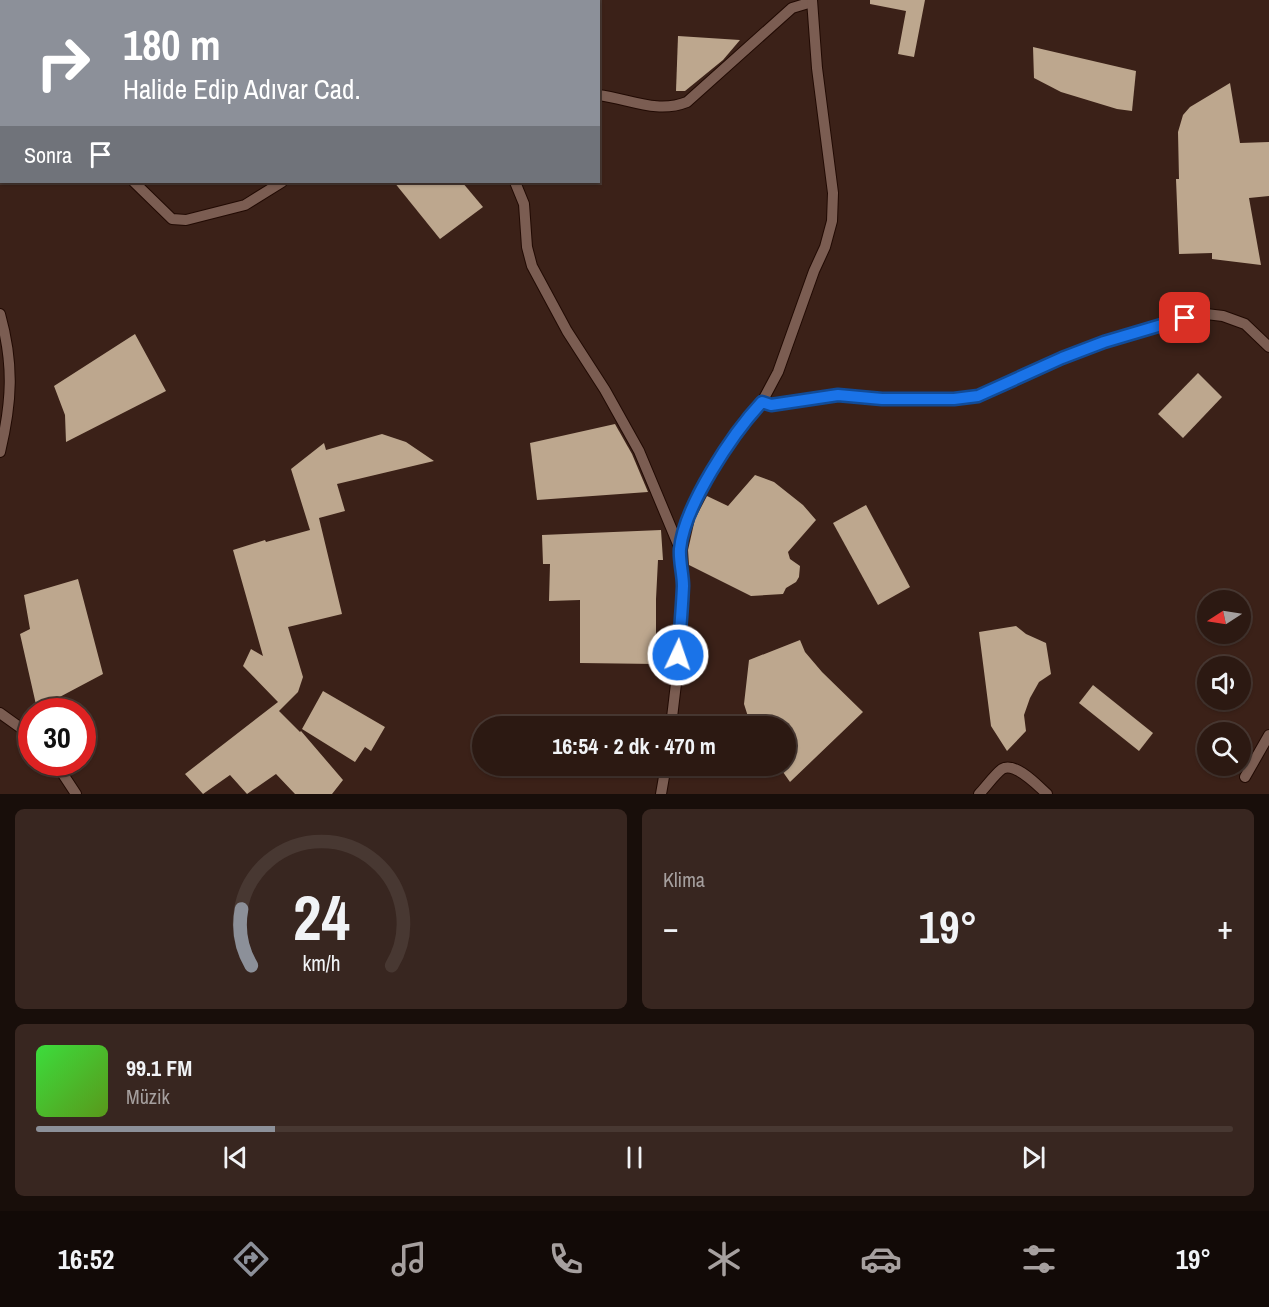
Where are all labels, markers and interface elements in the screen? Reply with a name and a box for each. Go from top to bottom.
text: 180 m [123,17,221,73]
icon: right [24,24,102,102]
text: Halide Edip Adıvar Cad. [123,71,361,107]
icon: arrive [84,138,117,171]
text: Sonra [24,140,72,170]
pin [1159,292,1210,343]
icon: arrive [1168,301,1201,334]
north arrow [1197,590,1251,644]
map controls [1197,590,1251,776]
position arrow [646,623,710,687]
button: sound [1197,656,1251,710]
speed limit sign: 30 [18,698,96,776]
button: search [1197,722,1251,776]
text: 16:54 · 2 dk · 470 m [552,731,716,761]
text: Klima [663,866,705,893]
text: 24 [293,875,349,959]
text: 19° [918,896,978,957]
text: − [663,905,679,949]
text: + [1217,905,1233,949]
text: km/h [302,949,340,978]
text: 99.1 FM [126,1053,192,1083]
text: Müzik [126,1083,170,1110]
icon: previous [219,1141,252,1174]
icon: pause [618,1141,651,1174]
icon: next [1017,1141,1050,1174]
icon: directions [230,1238,272,1280]
icon: music [388,1238,430,1280]
icon: phone [545,1238,587,1280]
icon: climate [703,1238,745,1280]
icon: car [860,1238,902,1280]
icon: filters [1018,1238,1060,1280]
text: 16:52 [58,1241,114,1277]
text: 19° [1176,1241,1211,1277]

